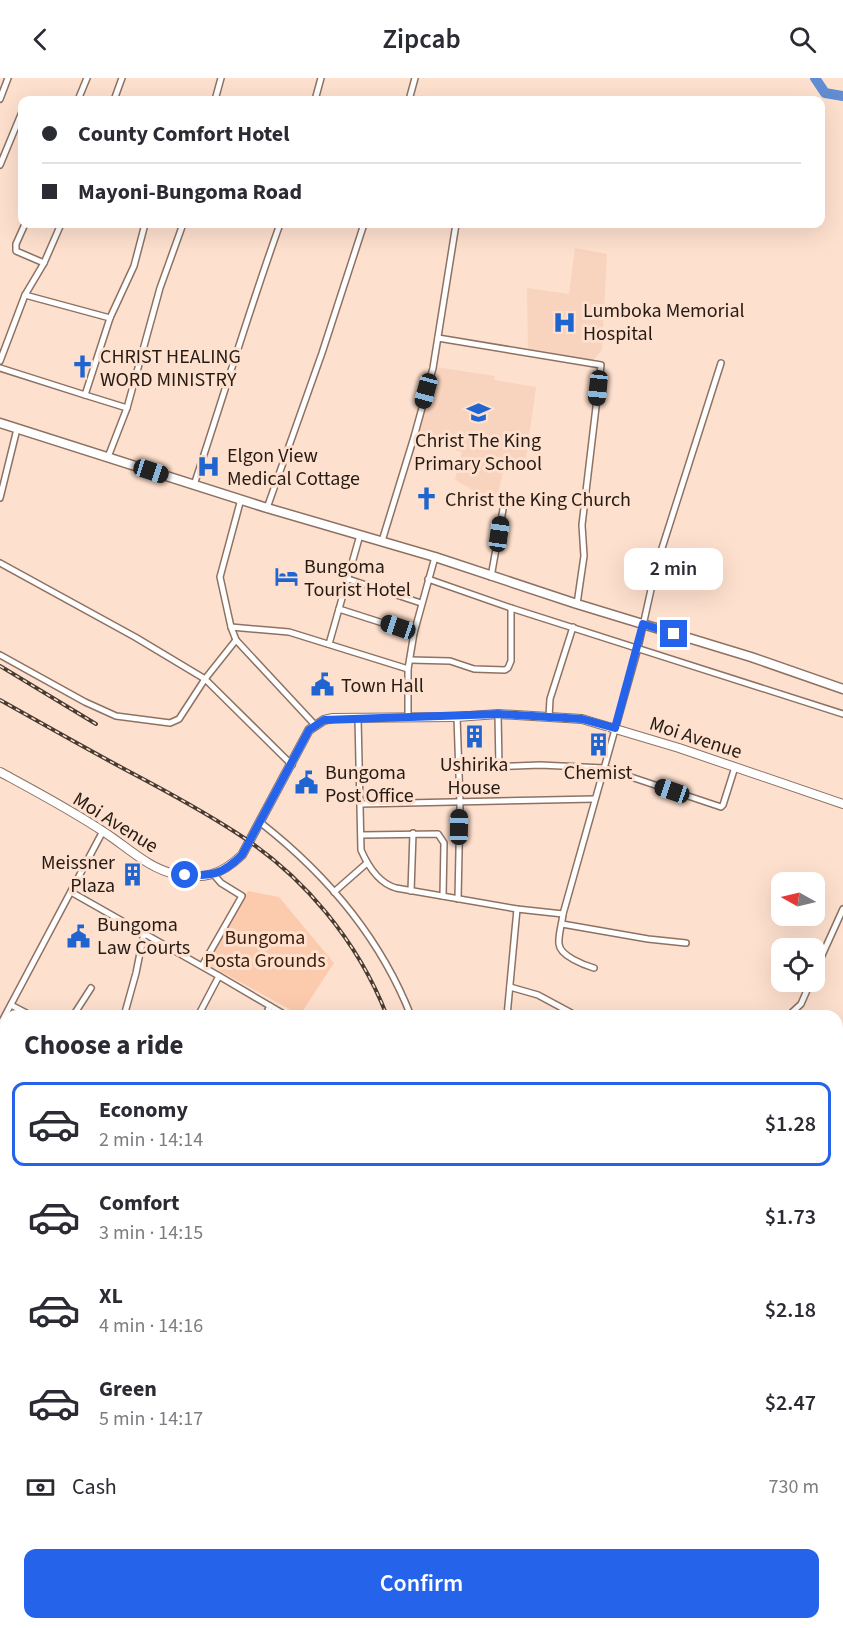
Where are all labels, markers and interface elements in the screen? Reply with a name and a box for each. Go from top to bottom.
text: Zipcab [382,20,461,59]
icon: back [24,23,57,56]
icon: search [786,23,819,56]
text: County Comfort Hotel [78,118,290,150]
text: Mayoni-Bungoma Road [78,176,302,208]
place label: Lumboka Memorial Hospital [583,297,745,348]
hospital icon: Lumboka Memorial Hospital [552,309,578,335]
place label: CHRIST HEALING WORD MINISTRY [100,343,241,394]
church icon: CHRIST HEALING WORD MINISTRY [69,354,95,380]
car [587,369,609,407]
car [413,371,439,411]
school or university icon: Christ The King Primary School [465,399,491,425]
place label: Christ The King Primary School [414,427,542,478]
place label: Elgon View Medical Cottage [227,442,360,493]
hospital icon: Elgon View Medical Cottage [196,453,222,479]
car [131,457,171,485]
church icon: Christ the King Church [414,486,440,512]
place label: Christ the King Church [445,486,631,514]
car [488,515,510,553]
callout: 2 min [624,547,724,589]
place label: Bungoma Tourist Hotel [304,553,411,604]
text: 2 min [650,555,697,583]
hotel icon: Bungoma Tourist Hotel [273,564,299,590]
car [378,613,418,641]
route end [660,620,687,647]
public building icon: Town Hall [310,672,336,698]
place label: Town Hall [341,672,424,700]
street label: Moi Avenue [646,710,746,766]
building icon: Ushirika House [461,724,487,750]
building icon: Chemist [585,732,611,758]
place label: Ushirika House [440,751,508,802]
place label: Bungoma Post Office [325,759,414,810]
place label: Chemist [564,759,632,787]
public building icon: Bungoma Post Office [294,770,320,796]
car [652,777,692,805]
street label: Moi Avenue [67,786,164,860]
car [450,809,468,845]
place label: Meissner Plaza [41,849,115,900]
building icon: Meissner Plaza [120,861,146,887]
route start [171,861,198,888]
north arrow [771,872,825,926]
map controls [771,872,825,992]
place label: Bungoma Law Courts [97,911,190,962]
public building icon: Bungoma Law Courts [66,923,92,949]
park label: Bungoma Posta Grounds [204,924,326,975]
button: locate [771,938,825,992]
text: Choose a ride [24,1026,184,1065]
text: Economy [99,1094,188,1126]
icon: car [27,1097,81,1151]
text: $1.28 [765,1108,816,1140]
text: 2 min · 14:14 [99,1126,203,1154]
text: Comfort [99,1187,180,1219]
icon: car [27,1190,81,1244]
text: $1.73 [765,1201,816,1233]
text: 3 min · 14:15 [99,1219,203,1247]
text: XL [99,1280,123,1312]
icon: car [27,1283,81,1337]
text: $2.18 [765,1294,816,1326]
text: 4 min · 14:16 [99,1312,203,1340]
text: Green [99,1373,157,1405]
icon: car [27,1376,81,1430]
text: $2.47 [765,1387,816,1419]
text: 5 min · 14:17 [99,1405,203,1433]
icon: cash [24,1471,57,1504]
text: Cash [72,1471,117,1503]
text: 730 m [769,1473,819,1501]
button: Confirm [24,1549,819,1618]

